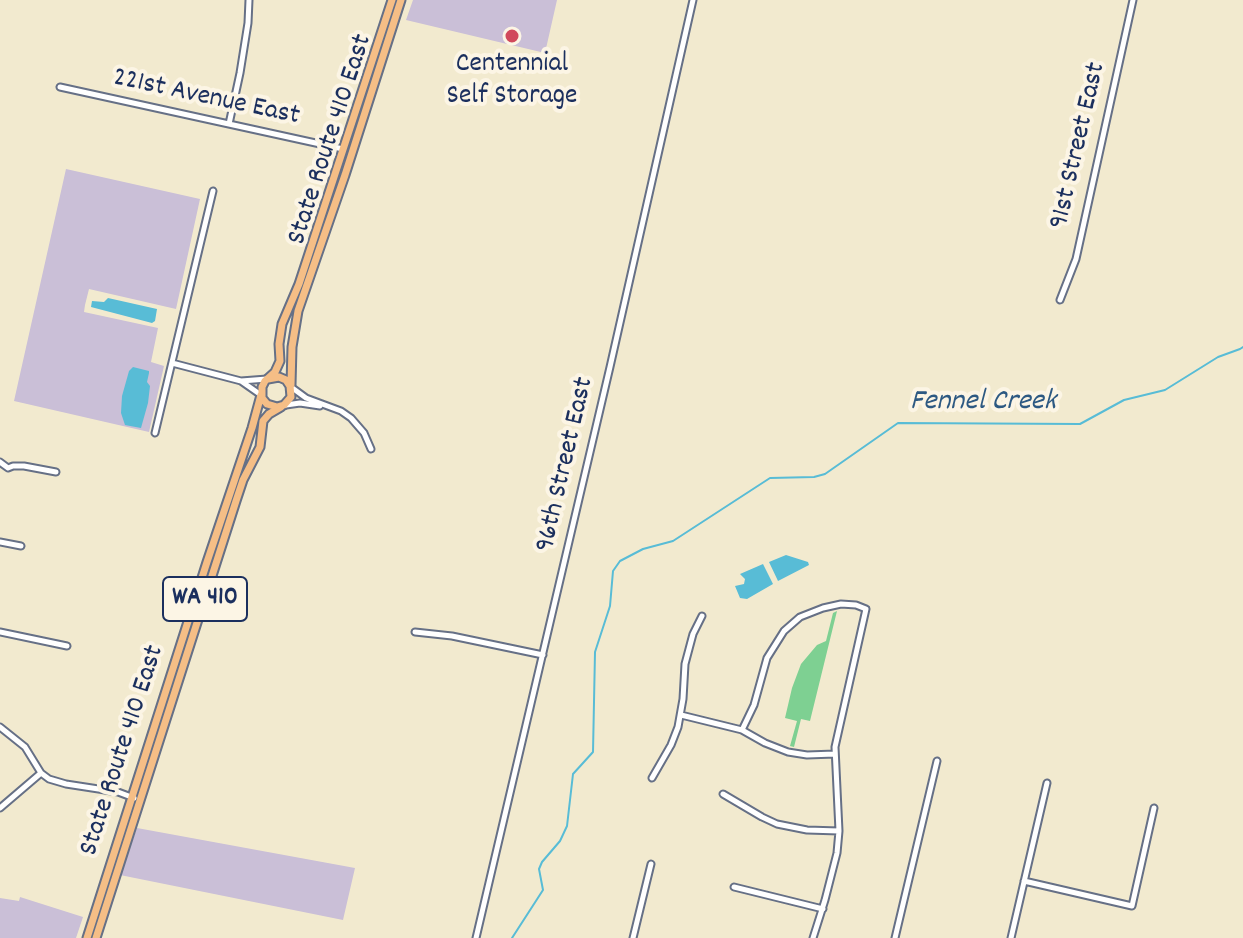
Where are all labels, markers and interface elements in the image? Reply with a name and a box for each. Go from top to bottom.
marker: Centennial Self Storage [503,27,521,45]
street label: State Route 410 East [282,30,382,250]
place label: Centennial Self Storage [447,49,577,115]
street label: 91st Street East [1045,59,1115,233]
street label: 221st Avenue East [110,63,302,135]
street label: 96th Street East [531,374,603,556]
water label: Fennel Creek [910,386,1056,422]
road number: WA 410 [163,577,247,621]
street label: State Route 410 East [74,641,174,861]

